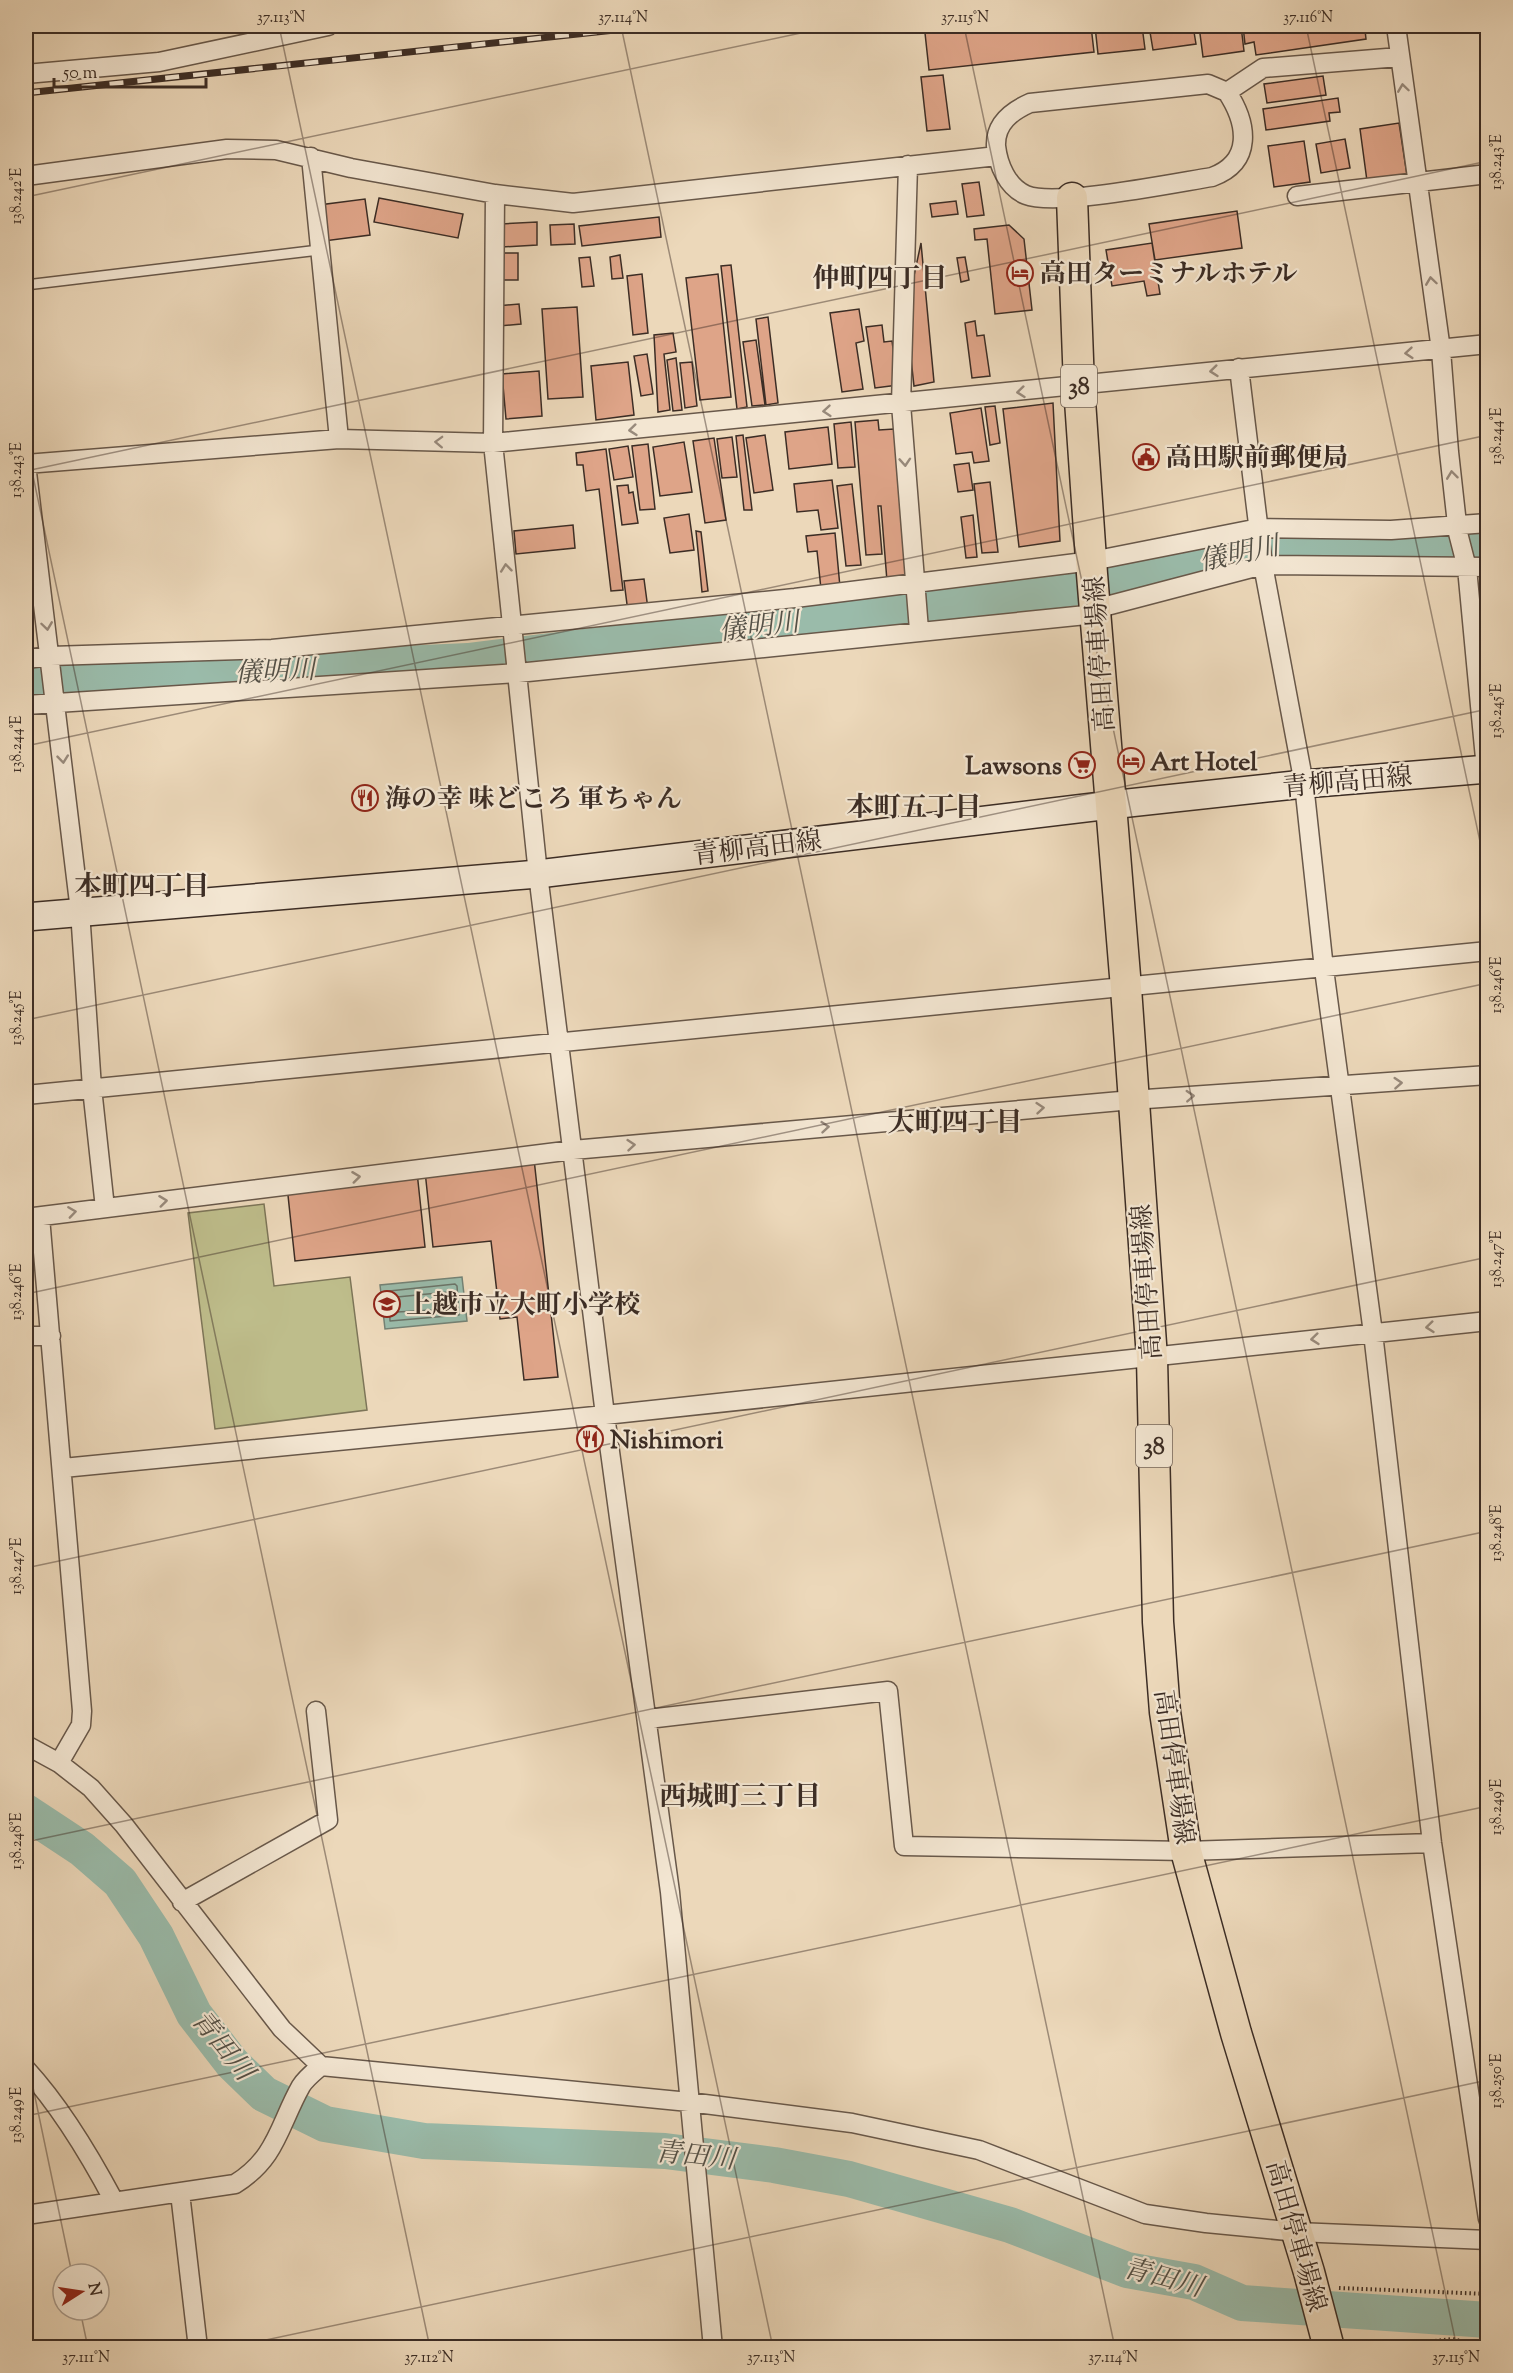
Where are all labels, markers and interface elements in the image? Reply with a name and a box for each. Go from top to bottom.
text: 37.113°N [257,8,305,29]
text: 37.114°N [598,8,648,29]
text: 37.115°N [941,8,989,29]
text: 37.116°N [1283,8,1333,29]
scale bar [54,51,206,89]
text: 50 m [62,61,98,87]
one-way arrow [1398,83,1410,93]
text: 138.243°E [1487,134,1508,190]
text: 138.242°E [7,168,28,224]
place label: 高田ターミナルホテル [1040,257,1297,294]
hotel icon: 高田ターミナルホテル [1005,258,1035,288]
district label: 仲町四丁目 [813,261,948,300]
one-way arrow [1426,276,1438,286]
one-way arrow [1404,346,1413,359]
one-way arrow [1210,364,1219,377]
road number: 38 [1061,365,1097,407]
one-way arrow [1017,385,1026,398]
one-way arrow [822,404,832,417]
text: 138.244°E [1487,407,1508,465]
one-way arrow [628,423,637,436]
one-way arrow [434,436,443,448]
place label: 高田駅前郵便局 [1166,441,1348,478]
text: 138.243°E [7,442,28,498]
public building icon: 高田駅前郵便局 [1131,442,1161,472]
one-way arrow [898,458,911,467]
one-way arrow [1446,470,1458,480]
water label: 儀明川 [1196,527,1286,583]
one-way arrow [500,564,513,573]
street label: 高田停車場線 [1078,575,1125,733]
water label: 儀明川 [717,604,805,653]
one-way arrow [40,622,53,631]
water label: 儀明川 [234,652,320,695]
text: 138.245°E [1487,684,1508,738]
text: 138.244°E [7,715,28,773]
place label: Art Hotel [1150,745,1258,782]
hotel icon: Art Hotel [1116,746,1146,776]
place label: Lawsons [965,749,1062,786]
supermarket icon: Lawsons [1067,750,1097,780]
one-way arrow [56,755,68,764]
street label: 青柳高田線 [1281,759,1414,808]
place label: 海の幸 味どころ 軍ちゃん [385,782,682,819]
restaurant icon: 海の幸 味どころ 軍ちゃん [350,783,380,813]
district label: 本町五丁目 [847,790,982,829]
street label: 青柳高田線 [691,823,824,876]
district label: 本町四丁目 [75,869,210,908]
text: 138.246°E [1487,956,1508,1014]
text: 138.245°E [7,991,28,1045]
one-way arrow [1393,1076,1402,1089]
one-way arrow [1186,1090,1195,1103]
one-way arrow [1036,1102,1045,1115]
district label: 大町四丁目 [888,1105,1023,1144]
one-way arrow [820,1121,830,1134]
one-way arrow [626,1139,635,1152]
one-way arrow [352,1171,361,1184]
one-way arrow [158,1195,167,1208]
street label: 高田停車場線 [1125,1203,1172,1361]
one-way arrow [68,1207,77,1219]
text: 138.247°E [1487,1230,1508,1288]
text: 138.246°E [7,1263,28,1321]
place label: 上越市立大町小学校 [406,1288,640,1325]
school or university icon: 上越市立大町小学校 [372,1289,402,1319]
one-way arrow [1426,1320,1435,1333]
one-way arrow [1311,1332,1320,1345]
place label: Nishimori [610,1423,724,1460]
restaurant icon: Nishimori [575,1424,605,1454]
road number: 38 [1136,1425,1172,1467]
text: 138.248°E [1487,1504,1508,1562]
text: 138.247°E [7,1537,28,1595]
street label: 高田停車場線 [1143,1688,1202,1847]
district label: 西城町三丁目 [659,1779,821,1818]
text: 138.249°E [1487,1779,1508,1835]
text: 138.248°E [7,1812,28,1870]
water label: 青田川 [180,2003,264,2093]
text: 138.250°E [1487,2053,1508,2109]
text: 138.249°E [7,2087,28,2143]
water label: 青田川 [652,2134,740,2181]
street label: 高田停車場線 [1255,2157,1334,2317]
water label: 青田川 [1118,2250,1209,2310]
north arrow [51,2262,111,2322]
text: N [81,2281,106,2298]
text: 37.111°N [62,2348,110,2369]
text: 37.112°N [404,2348,454,2369]
text: 37.113°N [747,2348,795,2369]
text: 37.114°N [1088,2348,1138,2369]
text: 37.115°N [1432,2348,1480,2369]

